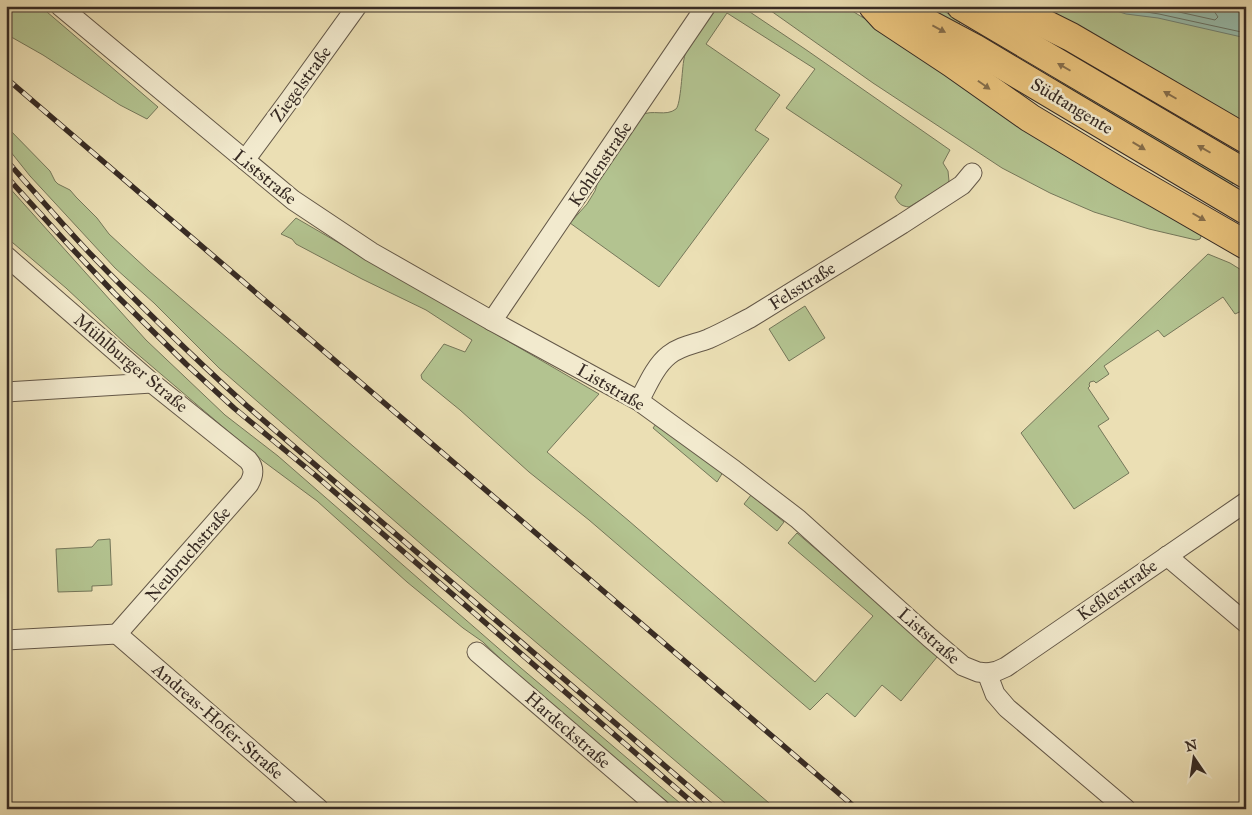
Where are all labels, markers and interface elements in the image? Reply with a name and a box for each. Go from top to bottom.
one-way arrow [931,25,946,33]
street label: Ziegelstraße [266,42,337,127]
one-way arrow [1056,63,1071,71]
street label: Südtangente [1026,73,1117,140]
one-way arrow [977,80,990,90]
one-way arrow [1163,90,1176,99]
street label: Kohlenstraße [564,117,636,211]
one-way arrow [1133,142,1146,151]
street label: Liststraße [229,145,301,209]
one-way arrow [1197,145,1211,154]
one-way arrow [1192,213,1206,222]
street label: Felsstraße [765,257,839,315]
street label: Mühlburger Straße [69,309,193,418]
street label: Liststraße [573,359,649,415]
street label: Neubruchstraße [141,502,235,606]
street label: Keßlerstraße [1073,554,1161,626]
street label: Liststraße [893,603,965,669]
street label: Andreas-Hofer-Straße [147,657,288,784]
street label: Hardeckstraße [521,687,615,773]
north arrow [1170,732,1220,782]
text: N [1183,736,1199,755]

